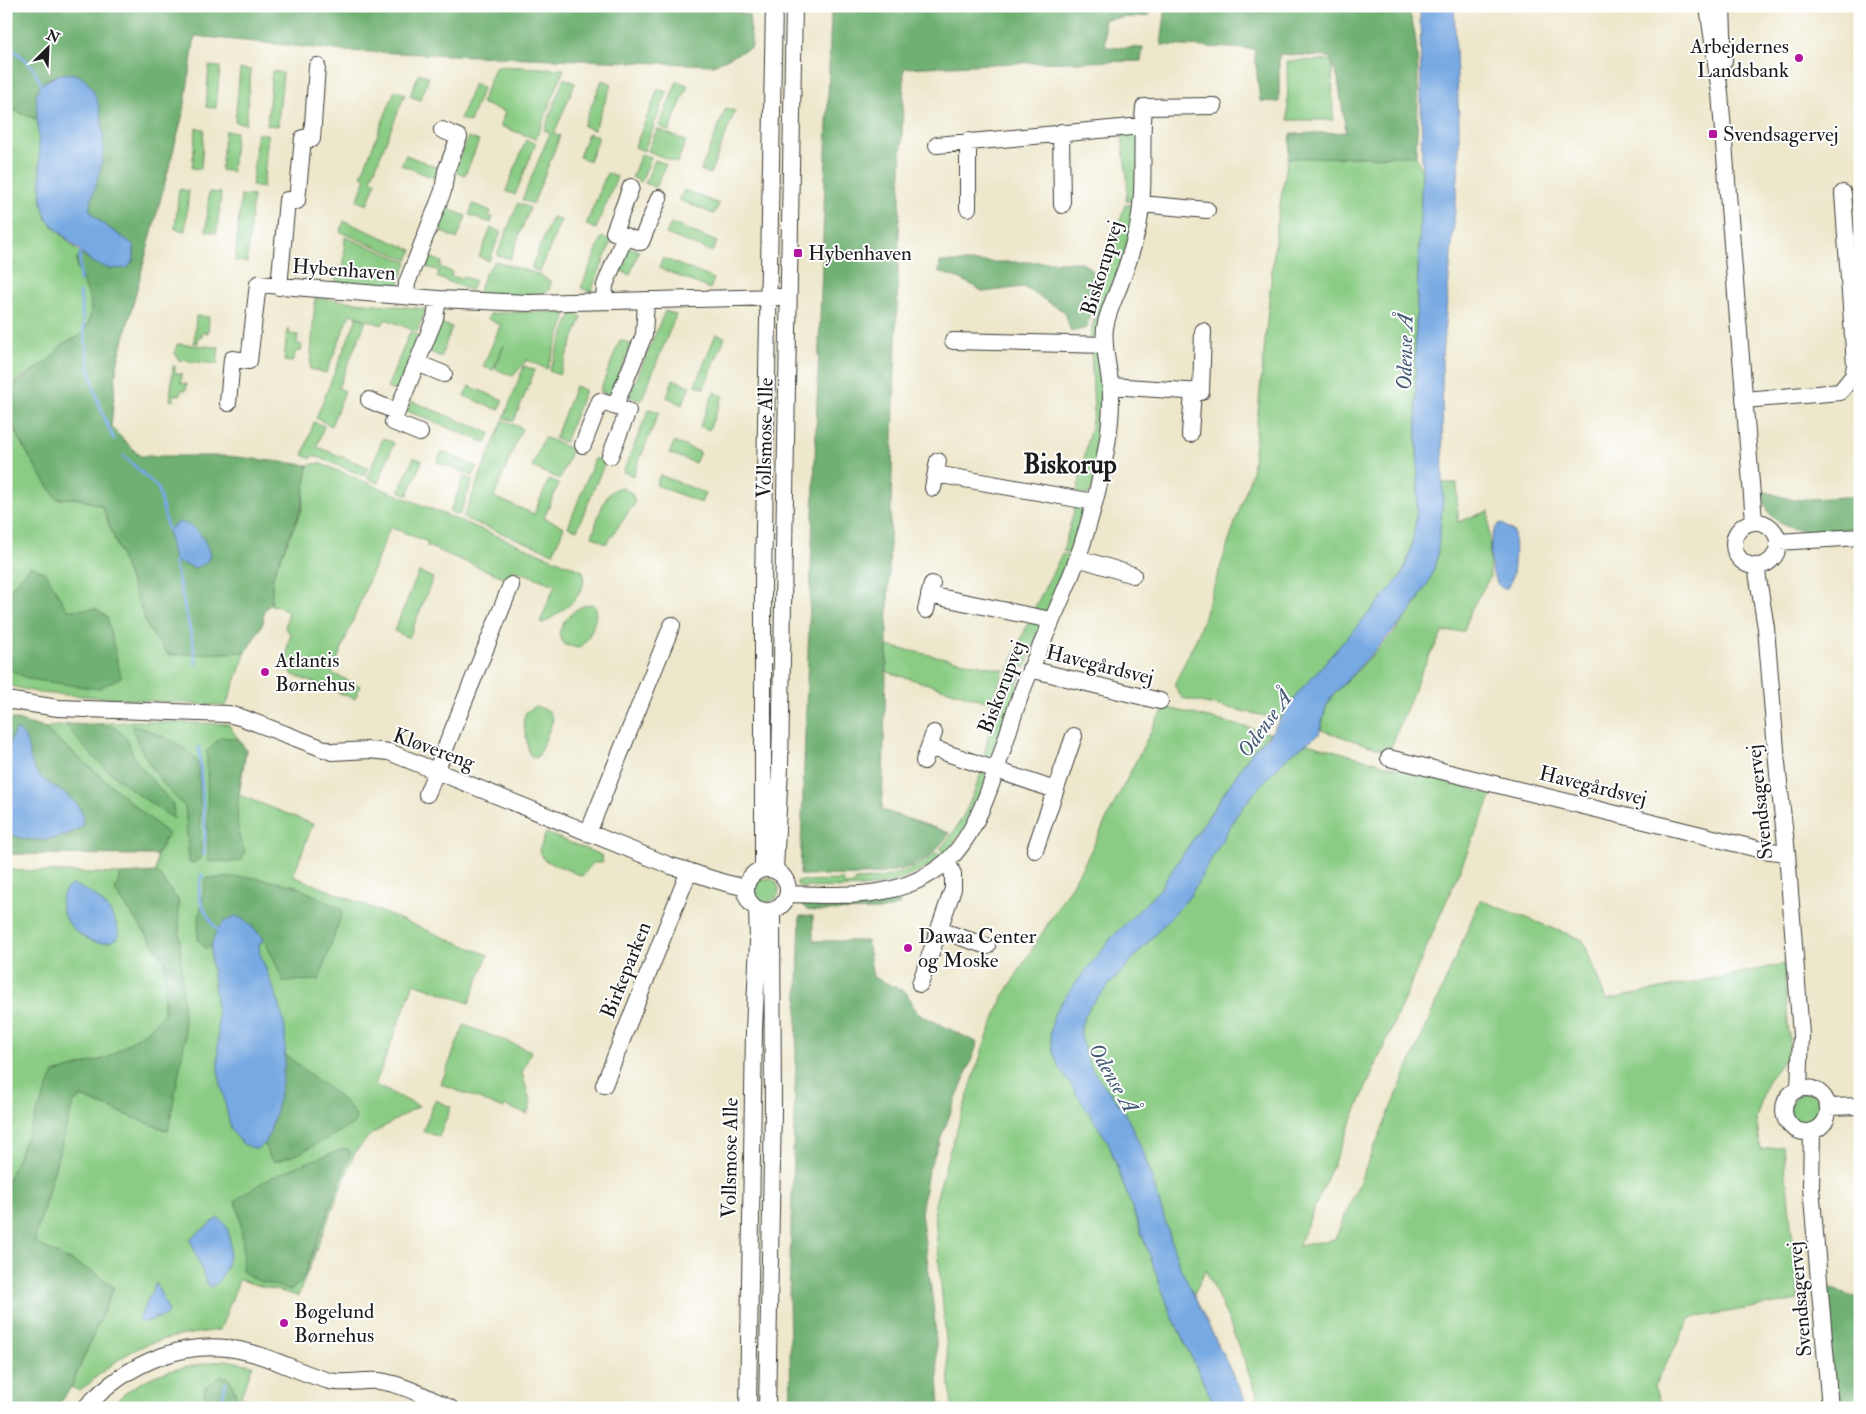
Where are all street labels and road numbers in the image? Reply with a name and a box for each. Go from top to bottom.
street label: Biskorupvej [1075,217,1129,319]
street label: Hybenhaven [291,253,397,287]
street label: Vollsmose Alle [750,377,780,499]
street label: Biskorupvej [972,636,1032,738]
street label: Havegårdsvej [1043,639,1157,691]
street label: Kløvereng [389,722,479,776]
street label: Svendsagervej [1741,743,1779,861]
street label: Havegårdsvej [1536,760,1650,812]
street label: Birkeparken [594,918,658,1022]
street label: Vollsmose Alle [715,1097,745,1219]
street label: Svendsagervej [1782,1240,1818,1358]

